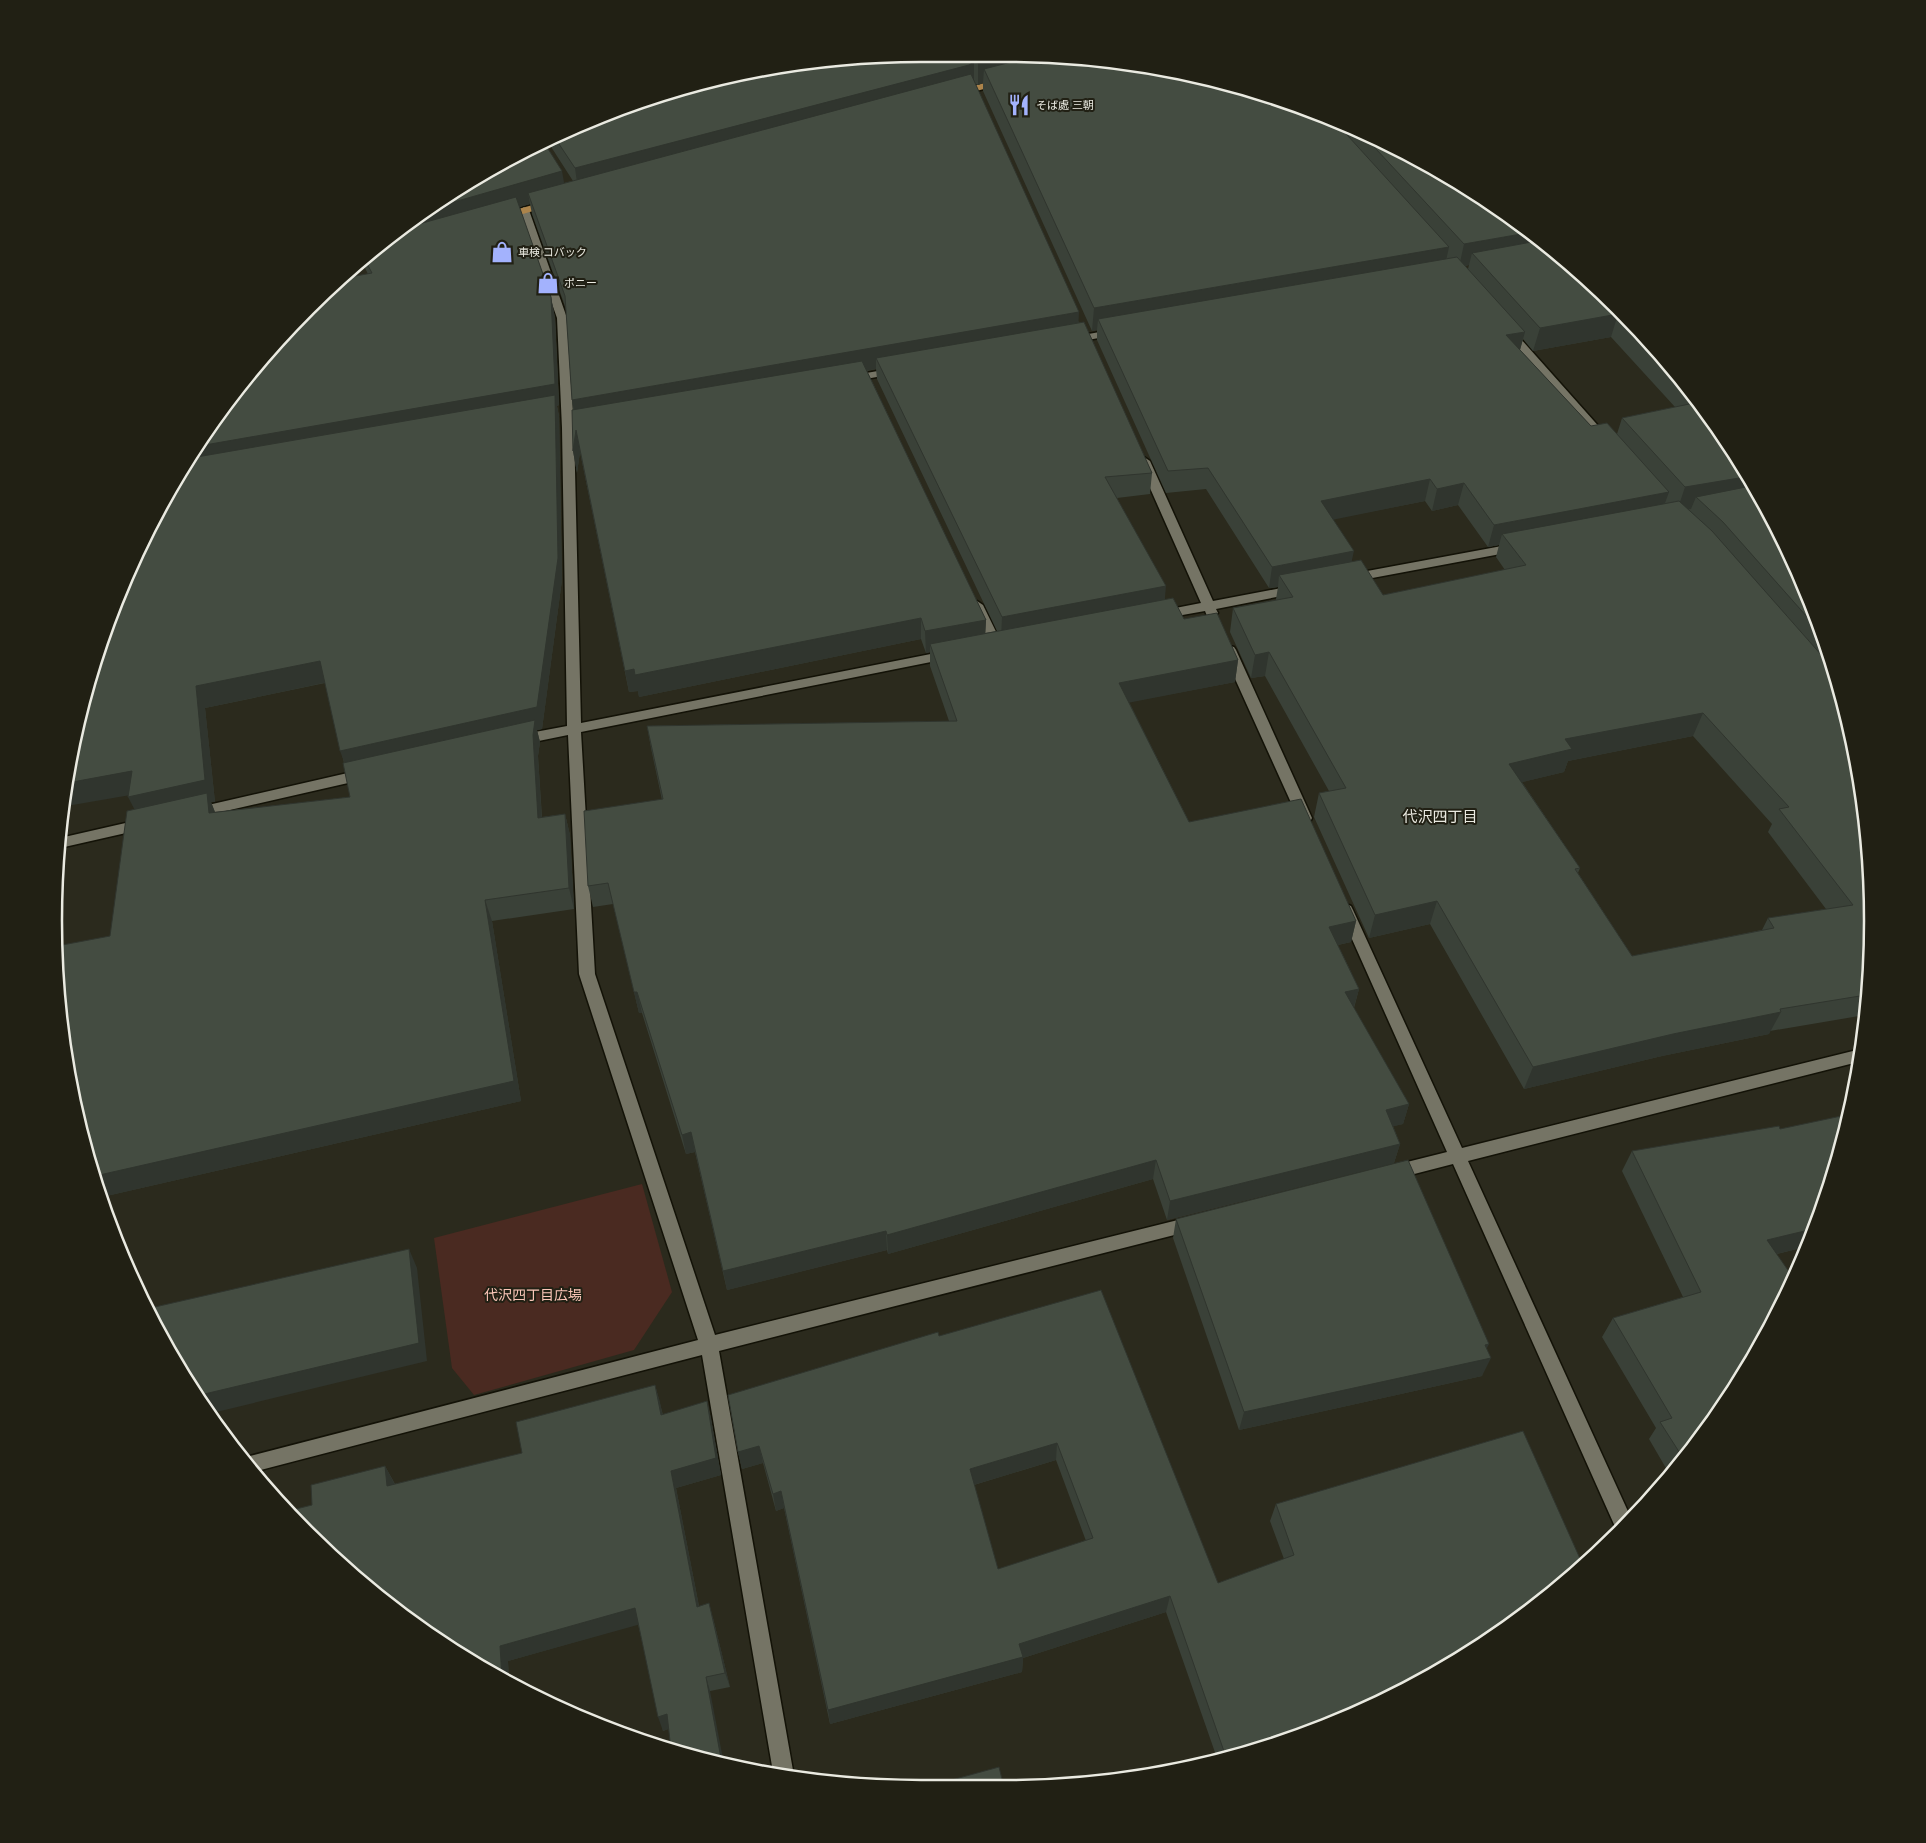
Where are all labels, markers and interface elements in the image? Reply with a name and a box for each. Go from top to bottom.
restaurant icon: そば處 三朝 [1006,92,1032,118]
place label: そば處 三朝 [1036,99,1094,112]
shop icon: 車検 コバック [489,239,515,265]
place label: 車検 コバック [518,246,587,259]
shop icon: ポニー [535,270,561,296]
place label: ポニー [564,277,597,290]
district label: 代沢四丁目 [1402,808,1478,826]
park label: 代沢四丁目広場 [484,1287,582,1304]

